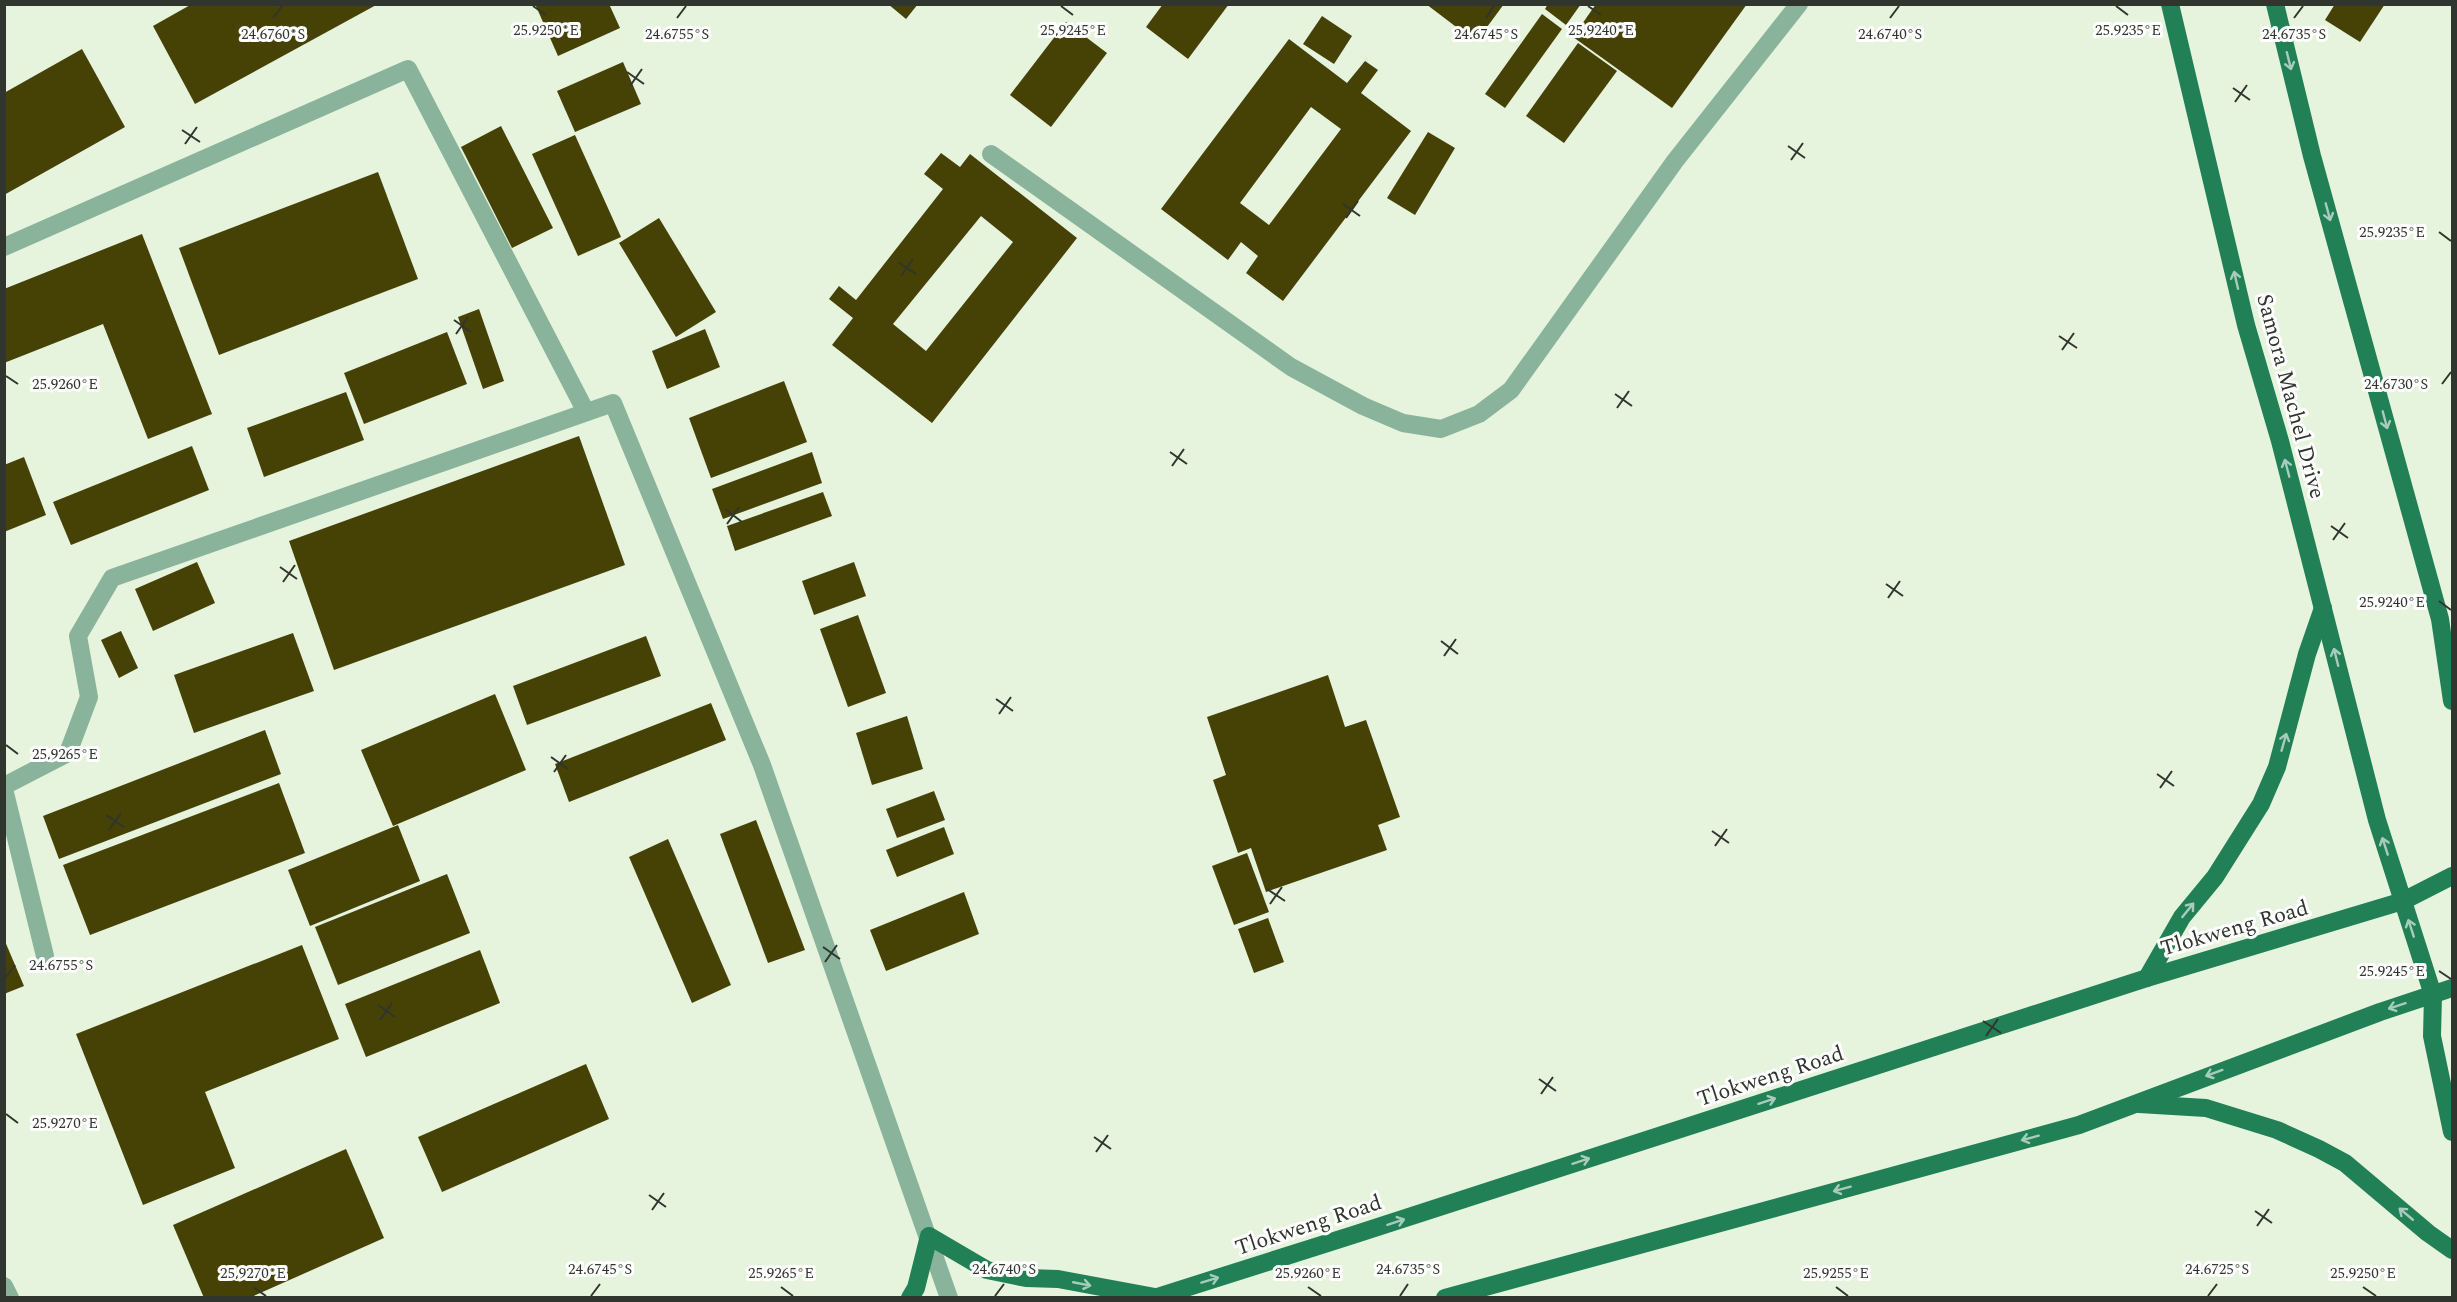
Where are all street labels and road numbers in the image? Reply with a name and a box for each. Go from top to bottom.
street label: Samora Machel Drive [2247,290,2334,502]
street label: Tlokweng Road [2157,892,2312,965]
street label: Tlokweng Road [1693,1037,1848,1116]
street label: Tlokweng Road [1231,1186,1386,1265]

